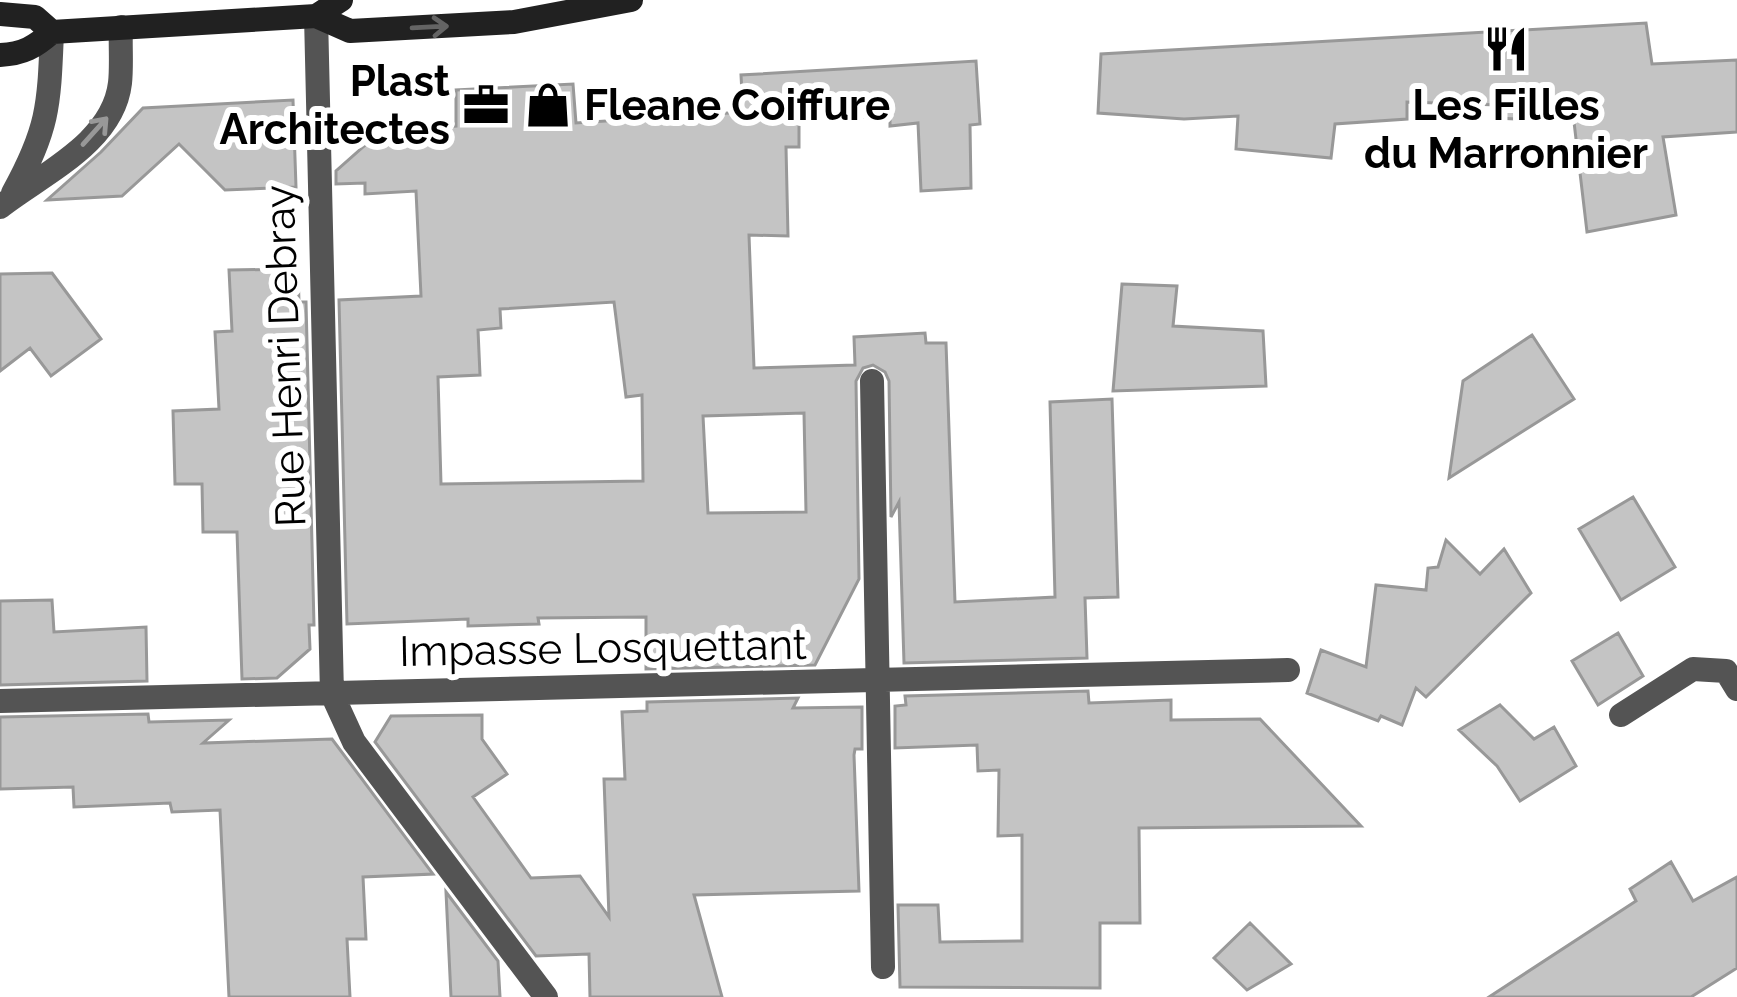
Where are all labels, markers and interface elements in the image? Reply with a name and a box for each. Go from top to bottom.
one-way arrow [410,15,449,38]
restaurant icon: Les Filles du Marronnier [1481,24,1531,74]
place label: Plast Architectes [220,57,450,154]
office icon: Plast Architectes [461,80,511,130]
shop icon: Fleane Coiffure [523,80,573,130]
place label: Fleane Coiffure [584,81,890,130]
place label: Les Filles du Marronnier [1364,81,1648,178]
one-way arrow [81,116,108,146]
street label: Rue Henri Debray [255,184,315,528]
street label: Impasse Losquettant [399,620,807,676]

